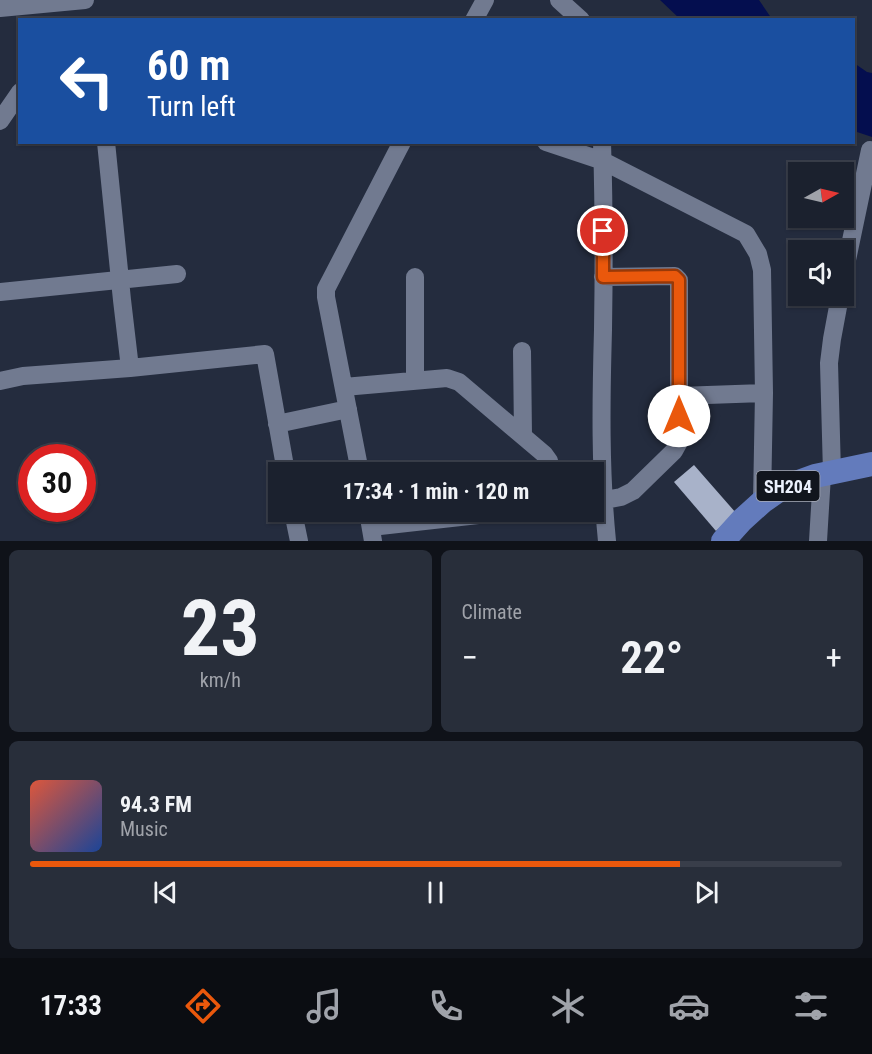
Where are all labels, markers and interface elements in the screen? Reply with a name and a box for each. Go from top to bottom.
text: 60 m [147,41,230,90]
icon: left [48,42,126,120]
text: Turn left [147,91,236,123]
north arrow [788,162,854,228]
map controls [788,162,854,306]
pin [577,205,628,256]
icon: arrive [586,214,619,247]
button: sound [788,240,854,306]
position arrow [647,384,711,448]
speed limit sign: 30 [18,444,96,522]
road number: SH204 [756,471,820,501]
text: 17:34 · 1 min · 120 m [343,479,529,504]
text: 23 [181,583,260,674]
text: Climate [462,600,522,624]
text: 22° [620,631,683,684]
text: − [462,638,478,677]
text: + [826,638,842,677]
text: km/h [200,668,241,692]
text: 94.3 FM [120,792,192,817]
text: Music [120,817,168,841]
icon: previous [149,876,182,909]
icon: pause [419,876,452,909]
icon: next [690,876,723,909]
icon: directions [182,985,224,1027]
icon: music [303,985,345,1027]
icon: phone [425,985,467,1027]
icon: climate [547,985,589,1027]
icon: car [668,985,710,1027]
icon: filters [790,985,832,1027]
text: 17:33 [40,990,102,1022]

